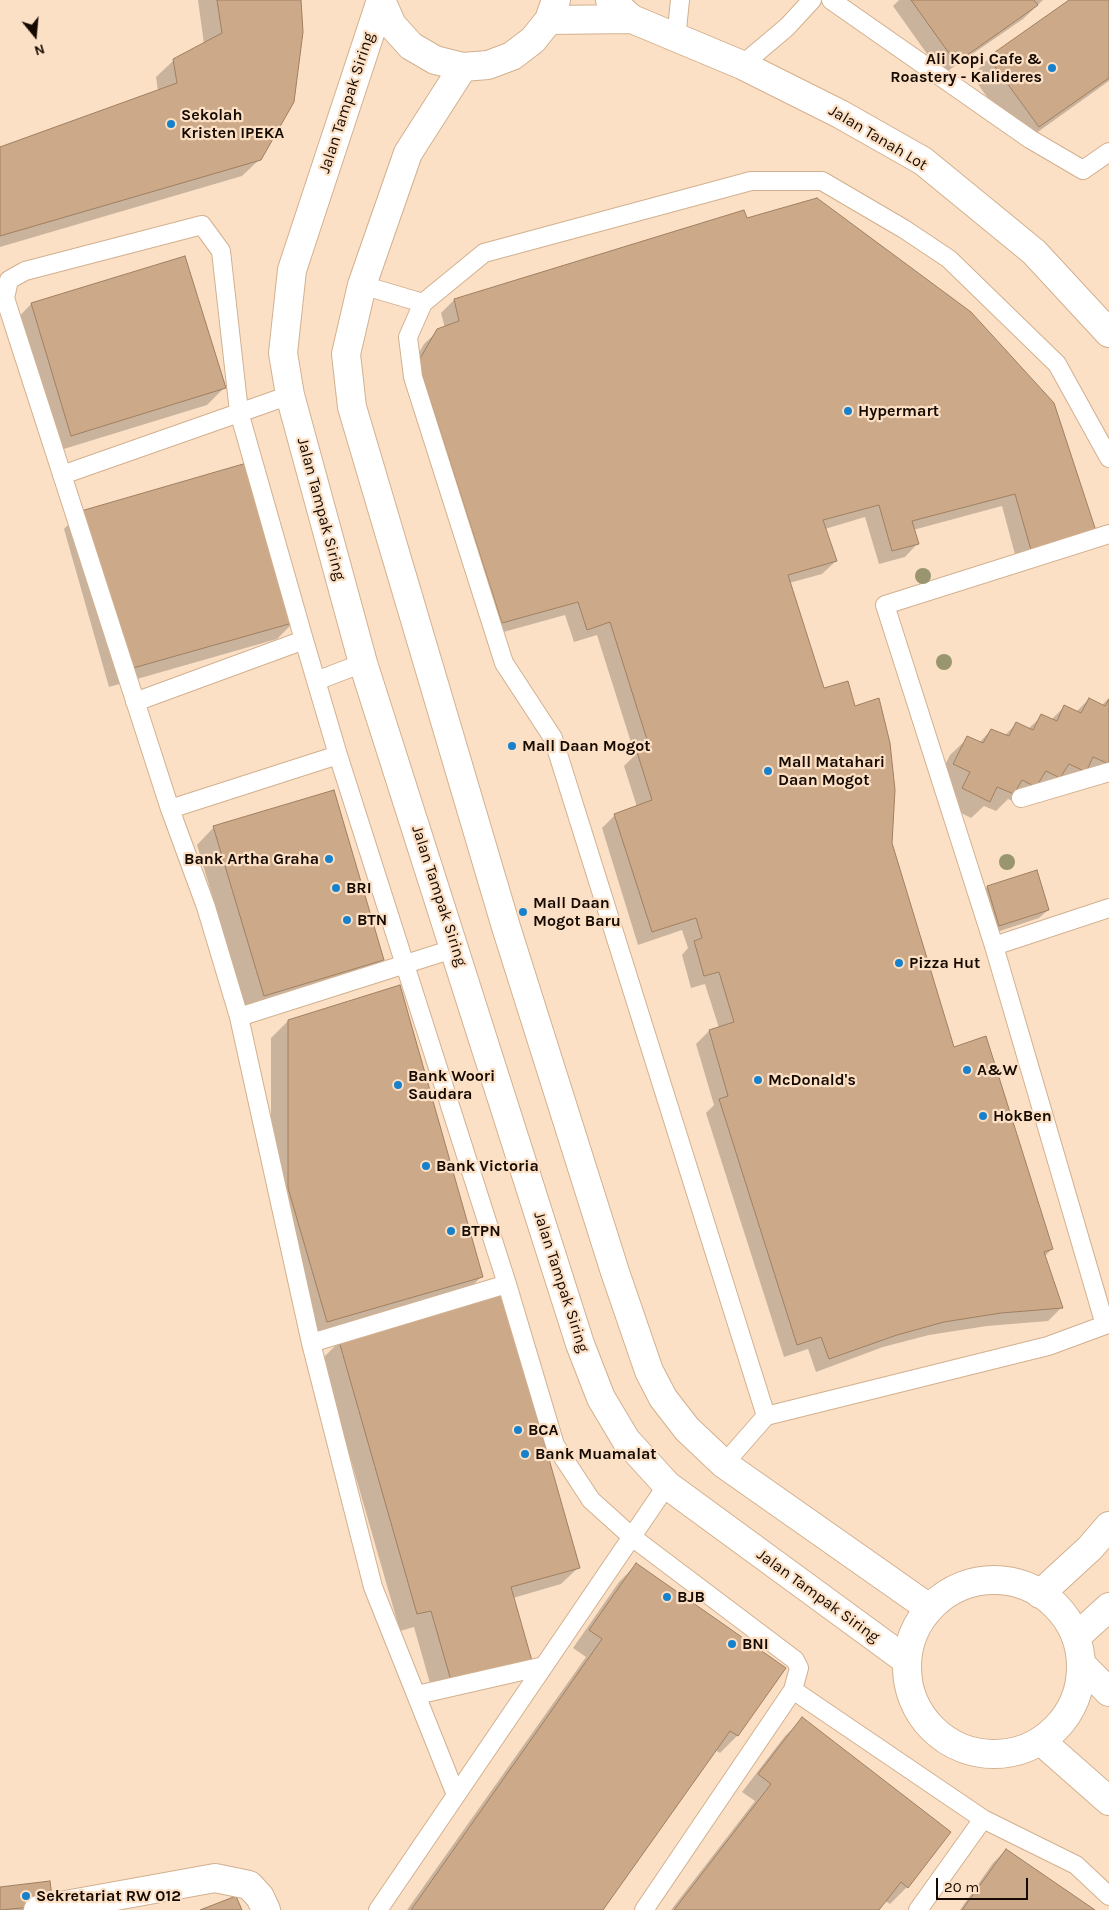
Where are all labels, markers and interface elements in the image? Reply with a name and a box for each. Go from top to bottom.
north arrow [10,10,60,60]
street label: Jalan Tampak Siring [315,30,379,176]
text: N [32,40,47,59]
place label: Ali Kopi Cafe & Roastery - Kalideres [890,49,1042,87]
marker: Ali Kopi Cafe & Roastery - Kalideres [1046,62,1058,74]
street label: Jalan Tanah Lot [825,101,931,175]
place label: Sekolah Kristen IPEKA [181,105,284,143]
marker: Sekolah Kristen IPEKA [165,118,177,130]
place label: Hypermart [858,401,939,421]
marker: Hypermart [842,405,854,417]
street label: Jalan Tampak Siring [293,435,349,583]
place label: Mall Daan Mogot [522,736,651,756]
marker: Mall Daan Mogot [506,740,518,752]
place label: Mall Matahari Daan Mogot [778,752,885,790]
marker: Mall Matahari Daan Mogot [762,765,774,777]
street label: Jalan Tampak Siring [407,823,471,969]
place label: Bank Artha Graha [184,849,319,869]
marker: Bank Artha Graha [323,853,335,865]
place label: BRI [346,878,372,898]
marker: BRI [330,882,342,894]
place label: Mall Daan Mogot Baru [533,893,621,931]
marker: Mall Daan Mogot Baru [517,906,529,918]
place label: BTN [357,910,387,930]
marker: BTN [341,914,353,926]
place label: Pizza Hut [909,953,980,973]
marker: Pizza Hut [893,957,905,969]
place label: A&W [977,1060,1018,1080]
marker: A&W [961,1064,973,1076]
place label: Bank Woori Saudara [408,1066,495,1104]
place label: McDonald's [768,1070,856,1090]
marker: McDonald's [752,1074,764,1086]
marker: Bank Woori Saudara [392,1079,404,1091]
place label: HokBen [993,1106,1052,1126]
marker: HokBen [977,1110,989,1122]
place label: Bank Victoria [436,1156,539,1176]
marker: Bank Victoria [420,1160,432,1172]
street label: Jalan Tampak Siring [529,1209,593,1355]
place label: BTPN [461,1221,501,1241]
marker: BTPN [445,1225,457,1237]
place label: BCA [528,1420,559,1440]
marker: BCA [512,1424,524,1436]
place label: Bank Muamalat [535,1444,657,1464]
marker: Bank Muamalat [519,1448,531,1460]
street label: Jalan Tampak Siring [753,1545,883,1647]
place label: BJB [677,1587,705,1607]
marker: BJB [661,1591,673,1603]
place label: BNI [742,1634,769,1654]
marker: BNI [726,1638,738,1650]
scale bar [939,1868,1032,1900]
text: 20 m [944,1878,979,1896]
place label: Sekretariat RW 012 [36,1886,181,1906]
marker: Sekretariat RW 012 [20,1890,32,1902]

